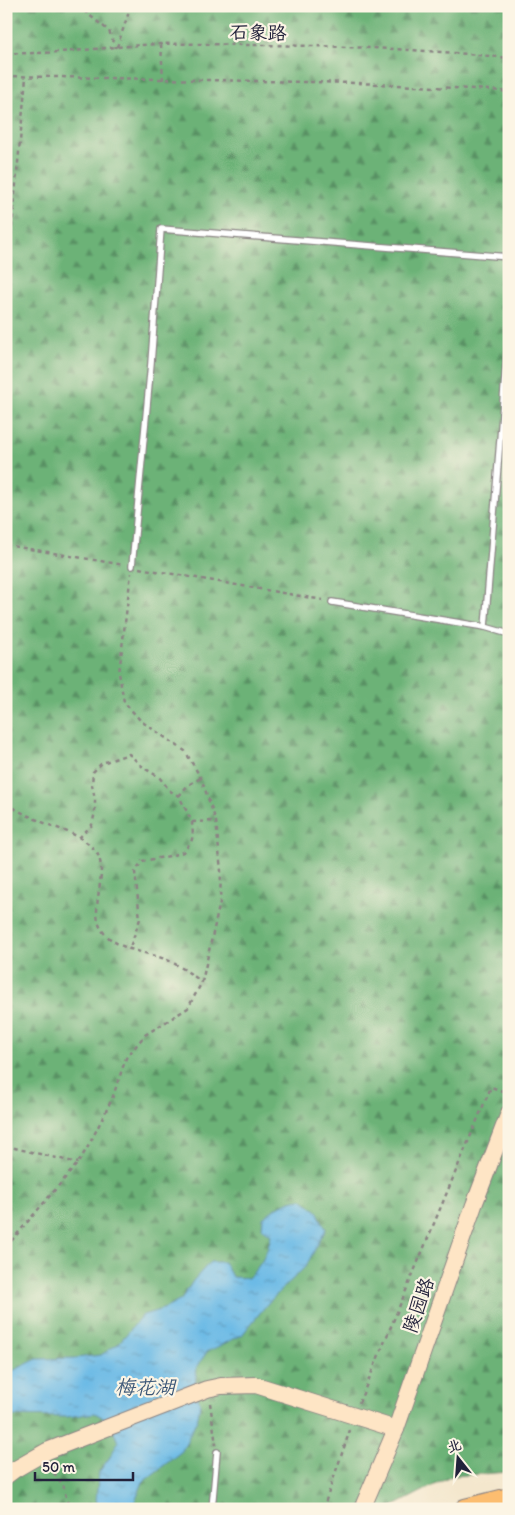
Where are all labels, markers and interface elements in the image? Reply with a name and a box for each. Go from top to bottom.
street label: 石象路 [229,21,287,44]
street label: 陵园路 [398,1274,439,1336]
water label: 梅花湖 [115,1375,177,1399]
north arrow [432,1432,482,1482]
text: 北 [445,1436,464,1456]
scale bar [35,1450,132,1482]
text: 50 m [42,1458,75,1476]

